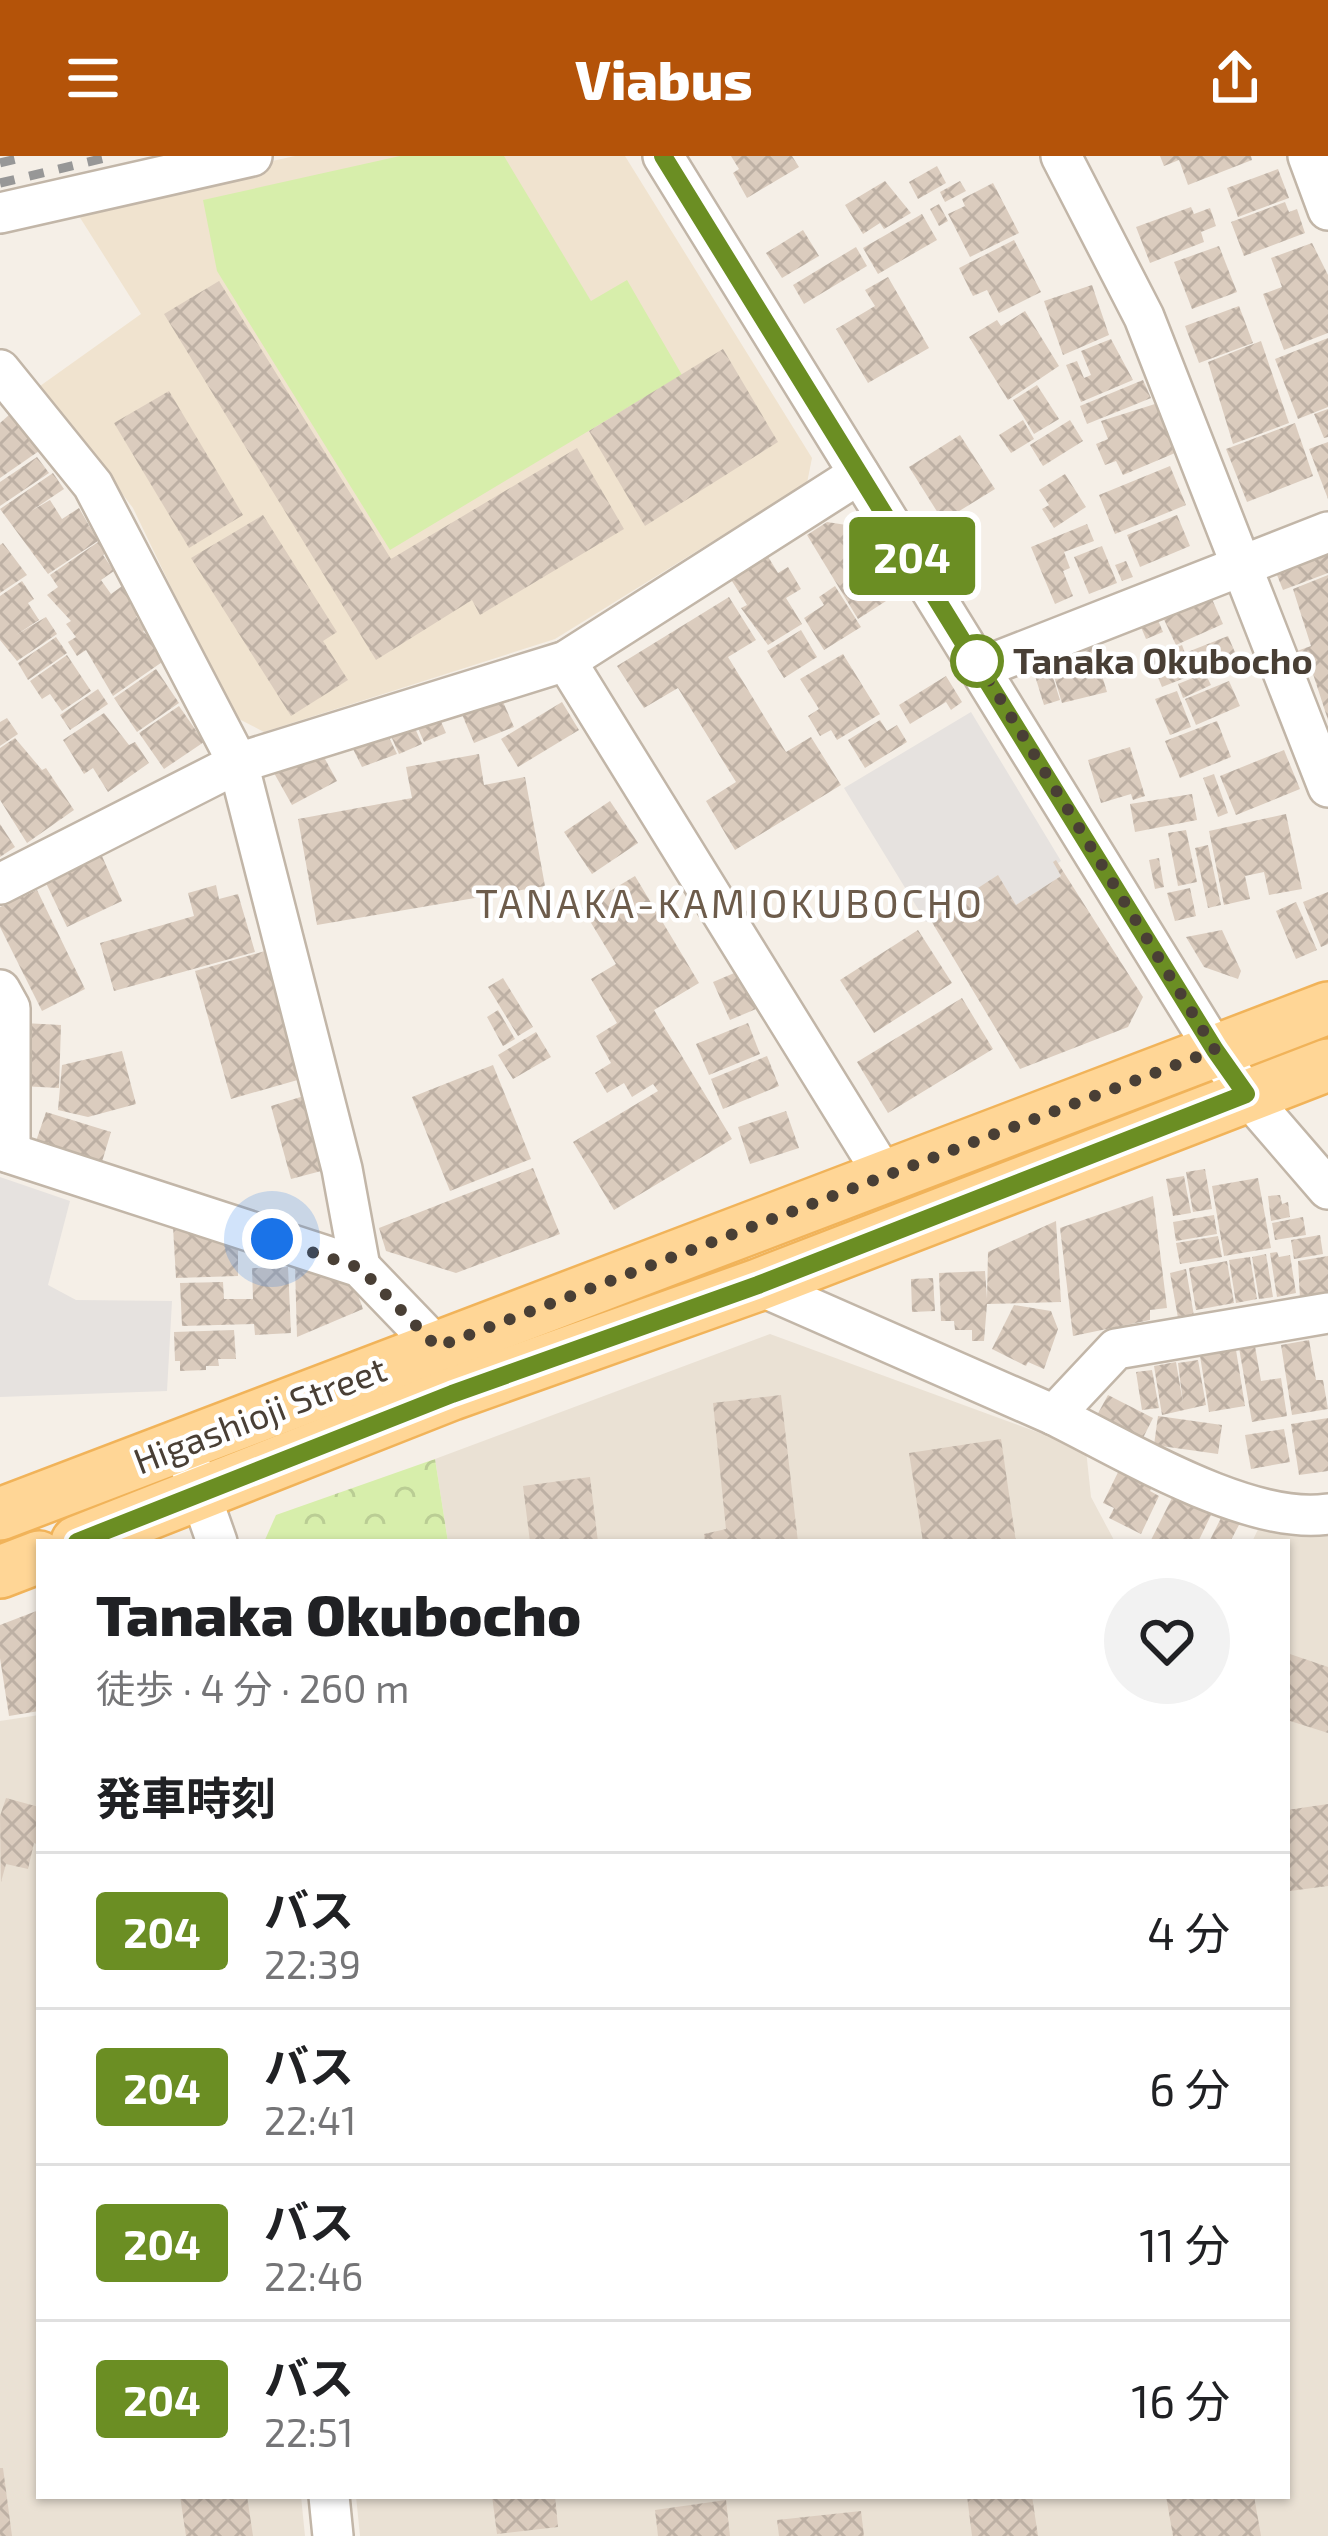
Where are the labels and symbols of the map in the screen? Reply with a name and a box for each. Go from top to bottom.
line badge: 204 [843,517,981,595]
marker: Tanaka Okubocho [952,636,1002,686]
place label: Tanaka Okubocho [1013,638,1313,681]
district label: TANAKA-KAMIOKUBOCHO [475,879,985,926]
your location [242,1209,302,1269]
street label: Higashioji Street [127,1346,392,1482]

